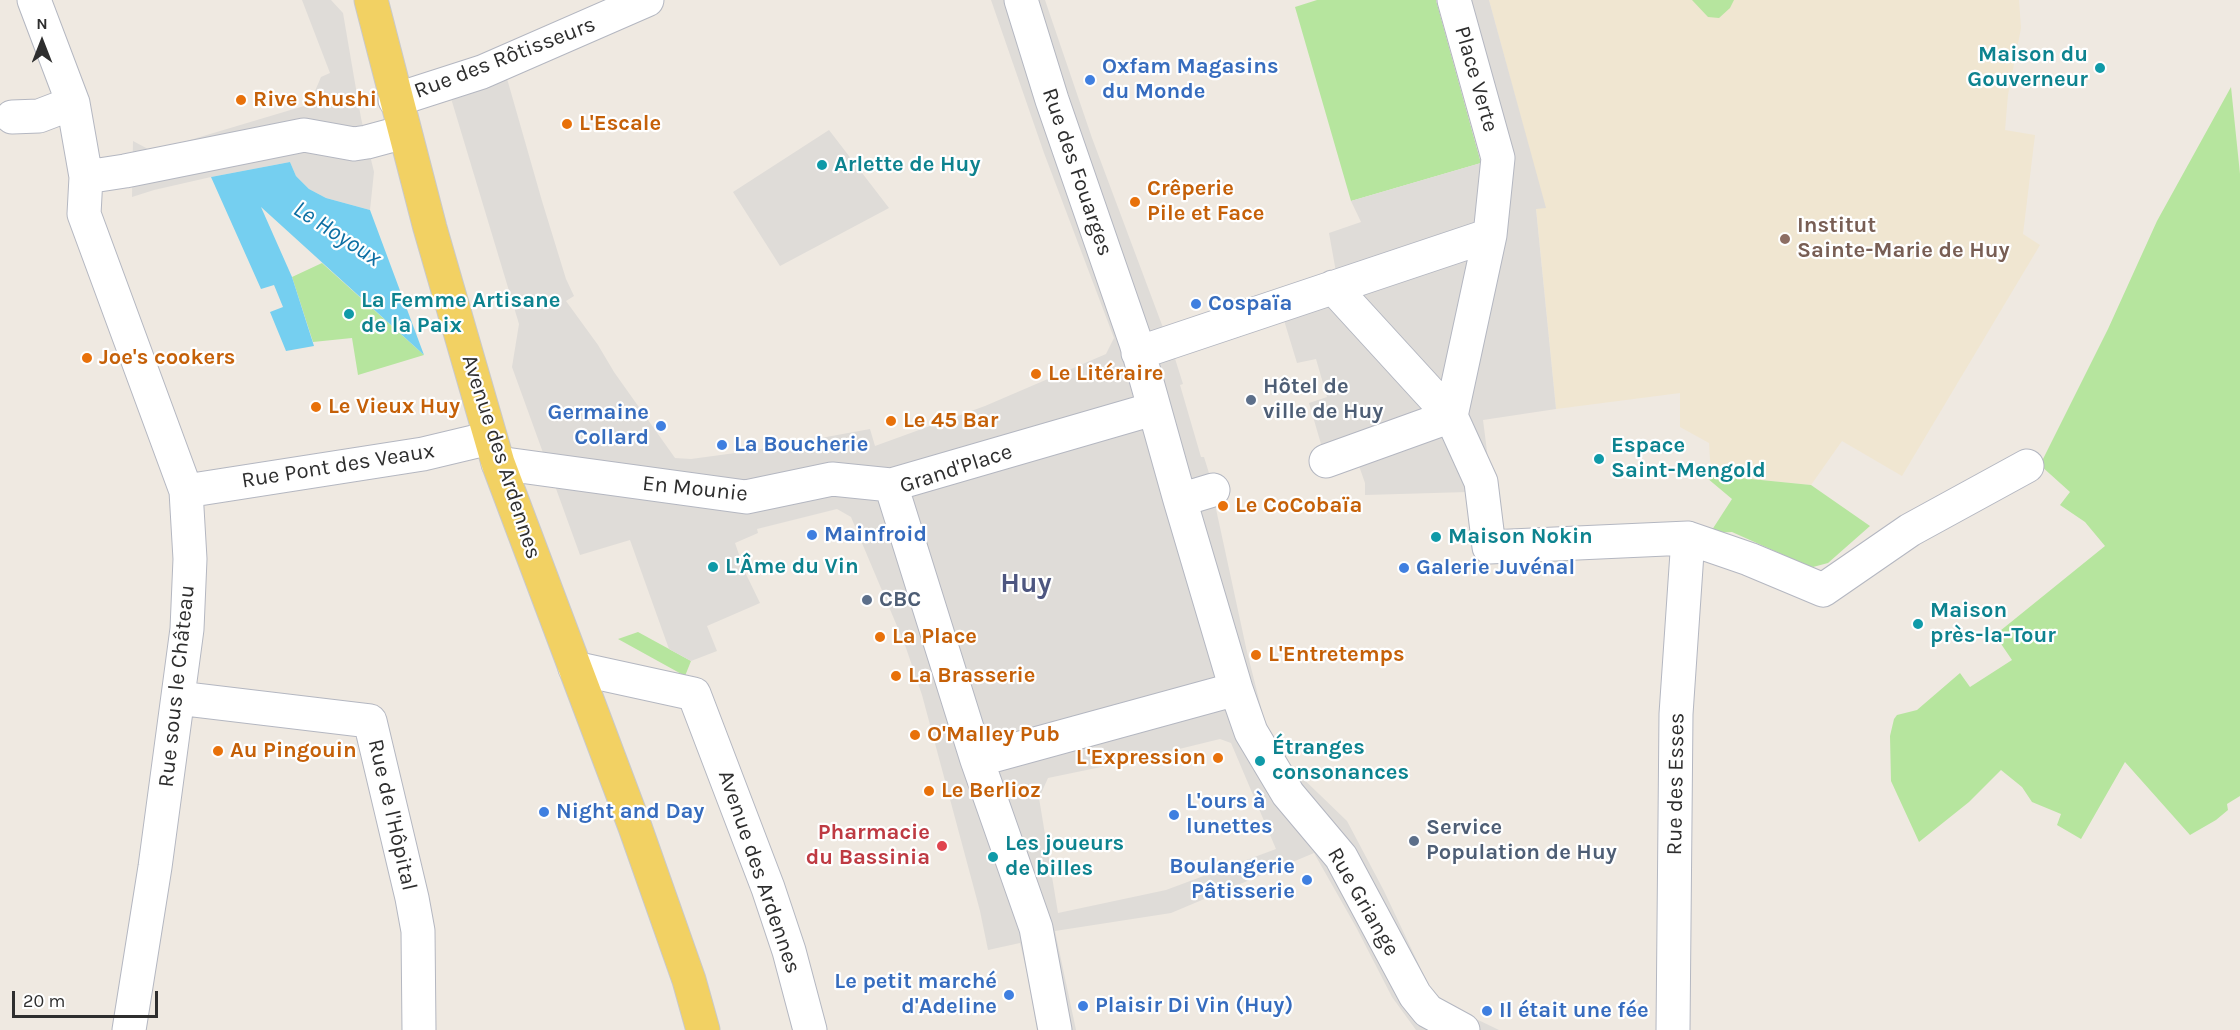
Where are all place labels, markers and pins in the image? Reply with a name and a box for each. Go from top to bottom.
place label: Maison du Gouverneur [1967,42,2088,94]
place label: Oxfam Magasins du Monde [1102,54,1279,106]
marker: Maison du Gouverneur [2093,61,2107,75]
marker: Oxfam Magasins du Monde [1083,73,1097,87]
place label: Rive Shushi [253,87,377,113]
marker: Rive Shushi [234,93,248,107]
place label: L'Escale [579,111,661,137]
marker: L'Escale [560,117,574,131]
place label: Arlette de Huy [834,152,980,178]
marker: Arlette de Huy [815,158,829,172]
place label: Crêperie Pile et Face [1147,176,1264,228]
marker: Crêperie Pile et Face [1128,195,1142,209]
place label: Institut Sainte-Marie de Huy [1797,213,2010,264]
marker: Institut Sainte-Marie de Huy [1778,232,1792,246]
place label: La Femme Artisane de la Paix [361,288,560,340]
place label: Cospaïa [1208,291,1292,317]
marker: Cospaïa [1189,297,1203,311]
marker: La Femme Artisane de la Paix [342,307,356,321]
place label: Joe's cookers [99,345,235,371]
marker: Joe's cookers [80,351,94,365]
place label: Le Litéraire [1048,361,1164,387]
marker: Le Litéraire [1029,367,1043,381]
place label: Hôtel de ville de Huy [1263,374,1383,426]
marker: Hôtel de ville de Huy [1244,393,1258,407]
place label: Le Vieux Huy [328,394,460,420]
marker: Le Vieux Huy [309,400,323,414]
place label: Germaine Collard [547,400,649,452]
place label: Le 45 Bar [903,408,998,434]
marker: Le 45 Bar [884,414,898,428]
marker: Germaine Collard [654,419,668,433]
place label: La Boucherie [734,432,868,458]
place label: Espace Saint-Mengold [1611,433,1766,484]
marker: La Boucherie [715,438,729,452]
marker: Espace Saint-Mengold [1592,452,1606,466]
place label: Le CoCobaïa [1235,493,1362,519]
marker: Le CoCobaïa [1216,499,1230,513]
place label: Mainfroid [824,522,927,548]
place label: Maison Nokin [1448,524,1593,550]
marker: Mainfroid [805,528,819,542]
marker: Maison Nokin [1429,530,1443,544]
place label: L'Âme du Vin [725,554,859,580]
place label: Galerie Juvénal [1416,555,1575,581]
marker: L'Âme du Vin [706,560,720,574]
marker: Galerie Juvénal [1397,561,1411,575]
place label: CBC [879,587,921,613]
marker: CBC [860,593,874,607]
place label: Maison près-la-Tour [1930,598,2056,650]
marker: Maison près-la-Tour [1911,617,1925,631]
place label: La Place [892,624,977,650]
marker: La Place [873,630,887,644]
place label: L'Entretemps [1268,642,1405,668]
marker: L'Entretemps [1249,648,1263,662]
place label: La Brasserie [908,663,1035,689]
marker: La Brasserie [889,669,903,683]
place label: O'Malley Pub [927,722,1060,748]
marker: O'Malley Pub [908,728,922,742]
place label: Étranges consonances [1272,735,1409,786]
place label: Au Pingouin [230,738,357,764]
marker: Au Pingouin [211,744,225,758]
place label: L'Expression [1076,745,1206,771]
marker: L'Expression [1211,751,1225,765]
marker: Étranges consonances [1253,754,1267,768]
place label: Le Berlioz [941,778,1041,804]
marker: Le Berlioz [922,784,936,798]
place label: L'ours à lunettes [1186,789,1272,840]
place label: Night and Day [556,799,704,825]
marker: Night and Day [537,805,551,819]
marker: L'ours à lunettes [1167,808,1181,822]
place label: Service Population de Huy [1426,815,1617,866]
place label: Pharmacie du Bassinia [806,820,930,872]
place label: Les joueurs de billes [1005,831,1124,882]
marker: Service Population de Huy [1407,834,1421,848]
marker: Pharmacie du Bassinia [935,839,949,853]
marker: Les joueurs de billes [986,850,1000,864]
place label: Boulangerie Pâtisserie [1169,854,1295,906]
marker: Boulangerie Pâtisserie [1300,873,1314,887]
place label: Le petit marché d'Adeline [834,969,997,1020]
marker: Le petit marché d'Adeline [1002,988,1016,1002]
place label: Plaisir Di Vin (Huy) [1095,993,1293,1019]
place label: Il était une fée [1499,998,1649,1024]
marker: Plaisir Di Vin (Huy) [1076,999,1090,1013]
marker: Il était une fée [1480,1004,1494,1018]

